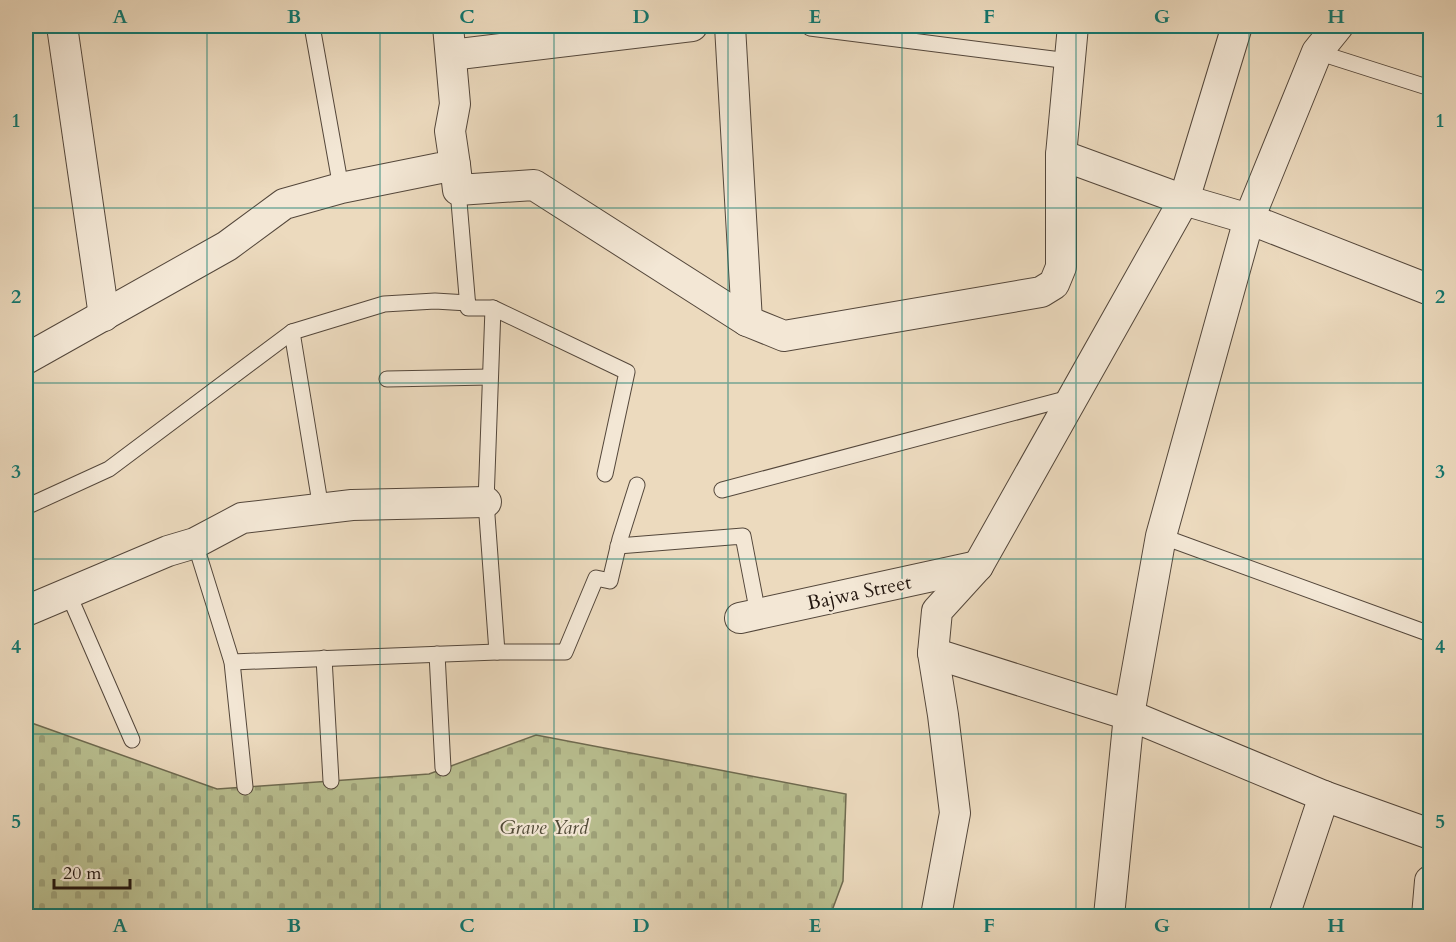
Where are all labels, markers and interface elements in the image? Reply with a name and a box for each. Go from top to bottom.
text: A [112,3,128,30]
text: B [287,3,301,30]
text: C [459,3,475,30]
text: D [632,3,650,30]
text: E [809,3,821,30]
text: F [983,3,995,30]
text: G [1154,3,1170,30]
text: H [1327,3,1345,30]
text: 1 [11,107,21,134]
text: 1 [1435,107,1445,134]
text: 2 [11,283,21,310]
text: 2 [1435,283,1445,310]
text: 3 [11,458,21,485]
text: 3 [1435,458,1445,485]
street label: Bajwa Street [804,568,914,617]
text: 4 [11,633,21,660]
text: 4 [1435,633,1445,660]
text: 5 [11,808,21,835]
text: 5 [1435,808,1445,835]
park label: Grave Yard [500,814,590,841]
scale bar [54,852,130,890]
text: 20 m [63,861,102,886]
text: A [112,912,128,939]
text: B [287,912,301,939]
text: C [459,912,475,939]
text: D [632,912,650,939]
text: E [809,912,821,939]
text: F [983,912,995,939]
text: G [1154,912,1170,939]
text: H [1327,912,1345,939]

